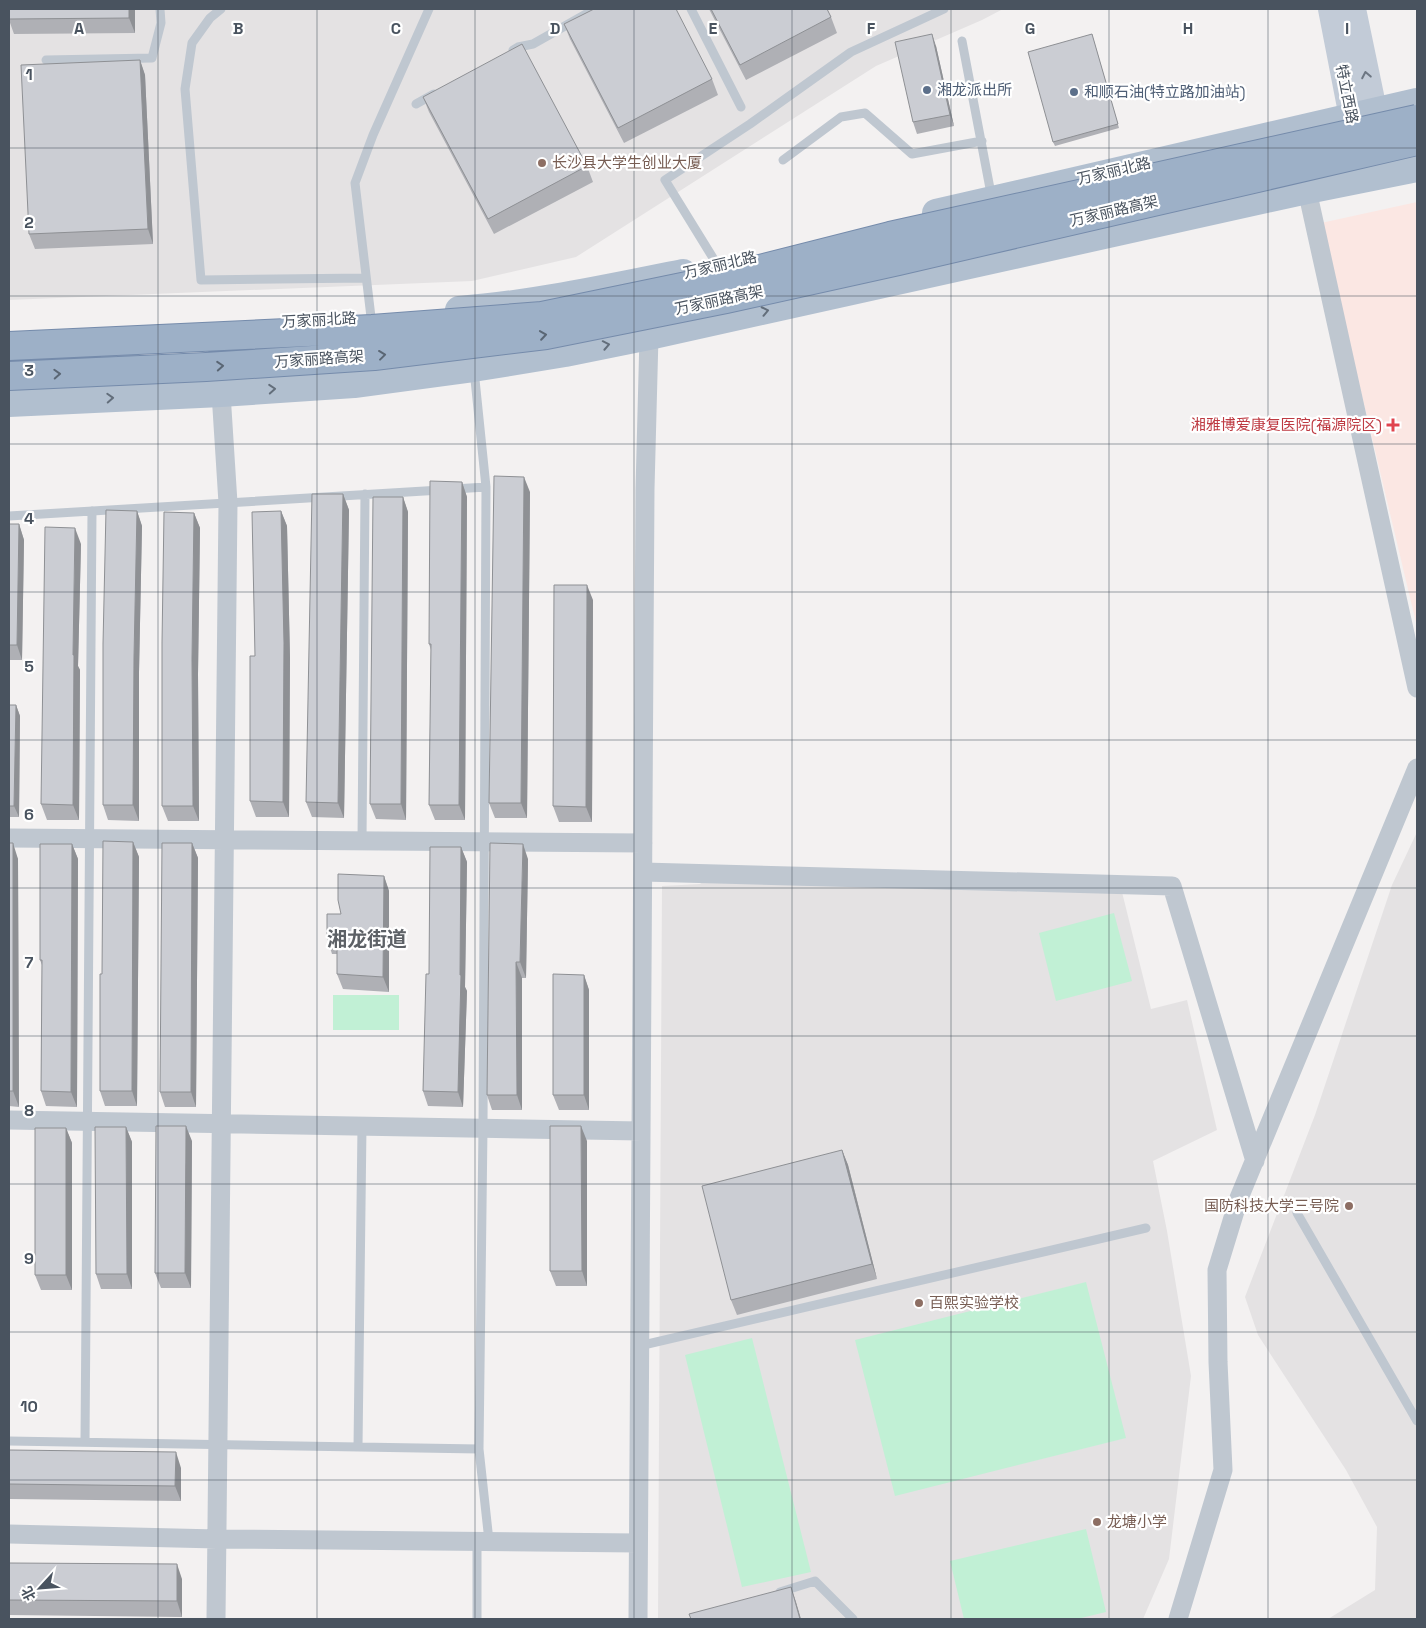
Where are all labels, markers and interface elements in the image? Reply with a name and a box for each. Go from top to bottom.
text: A [74,18,84,39]
text: B [233,18,243,39]
text: C [391,18,401,39]
text: D [550,18,560,39]
text: E [709,18,718,39]
text: F [867,18,876,39]
text: G [1025,18,1035,39]
text: H [1183,18,1193,39]
text: I [1345,18,1349,39]
street label: 特立西路 [1332,63,1363,125]
text: 1 [25,64,33,85]
one-way arrow [1361,71,1372,80]
place label: 湘龙派出所 [937,80,1012,99]
place label: 和顺石油(特立路加油站) [1084,82,1245,102]
marker: 湘龙派出所 [921,84,933,96]
marker: 和顺石油(特立路加油站) [1068,86,1080,98]
place label: 长沙县大学生创业大厦 [552,153,702,172]
street label: 万家丽北路 [1075,153,1153,188]
marker: 长沙县大学生创业大厦 [536,157,548,169]
street label: 万家丽路高架 [1068,191,1160,230]
text: 2 [24,212,34,233]
street label: 万家丽北路 [681,247,759,282]
street label: 万家丽路高架 [673,281,765,318]
one-way arrow [761,306,770,317]
street label: 万家丽北路 [281,308,357,331]
one-way arrow [539,330,547,341]
one-way arrow [602,340,611,350]
street label: 万家丽路高架 [273,346,365,371]
one-way arrow [378,350,386,361]
text: 3 [24,360,34,381]
one-way arrow [216,360,224,371]
one-way arrow [54,368,62,379]
one-way arrow [268,384,276,395]
one-way arrow [106,393,114,404]
place label: 湘雅博爱康复医院(福源院区) [1191,415,1382,435]
marker: 湘雅博爱康复医院(福源院区) [1386,418,1400,432]
text: 4 [24,508,34,529]
text: 5 [24,656,34,677]
text: 6 [24,804,34,825]
district label: 湘龙街道 [327,926,407,952]
text: 7 [25,952,34,973]
text: 8 [24,1100,34,1121]
place label: 国防科技大学三号院 [1204,1196,1339,1215]
marker: 国防科技大学三号院 [1343,1200,1355,1212]
text: 9 [24,1248,34,1269]
place label: 百熙实验学校 [929,1293,1019,1312]
marker: 百熙实验学校 [913,1297,925,1309]
text: 10 [20,1396,38,1417]
place label: 龙塘小学 [1107,1512,1167,1531]
marker: 龙塘小学 [1091,1516,1103,1528]
north arrow [15,1563,65,1613]
text: 北 [17,1583,39,1604]

